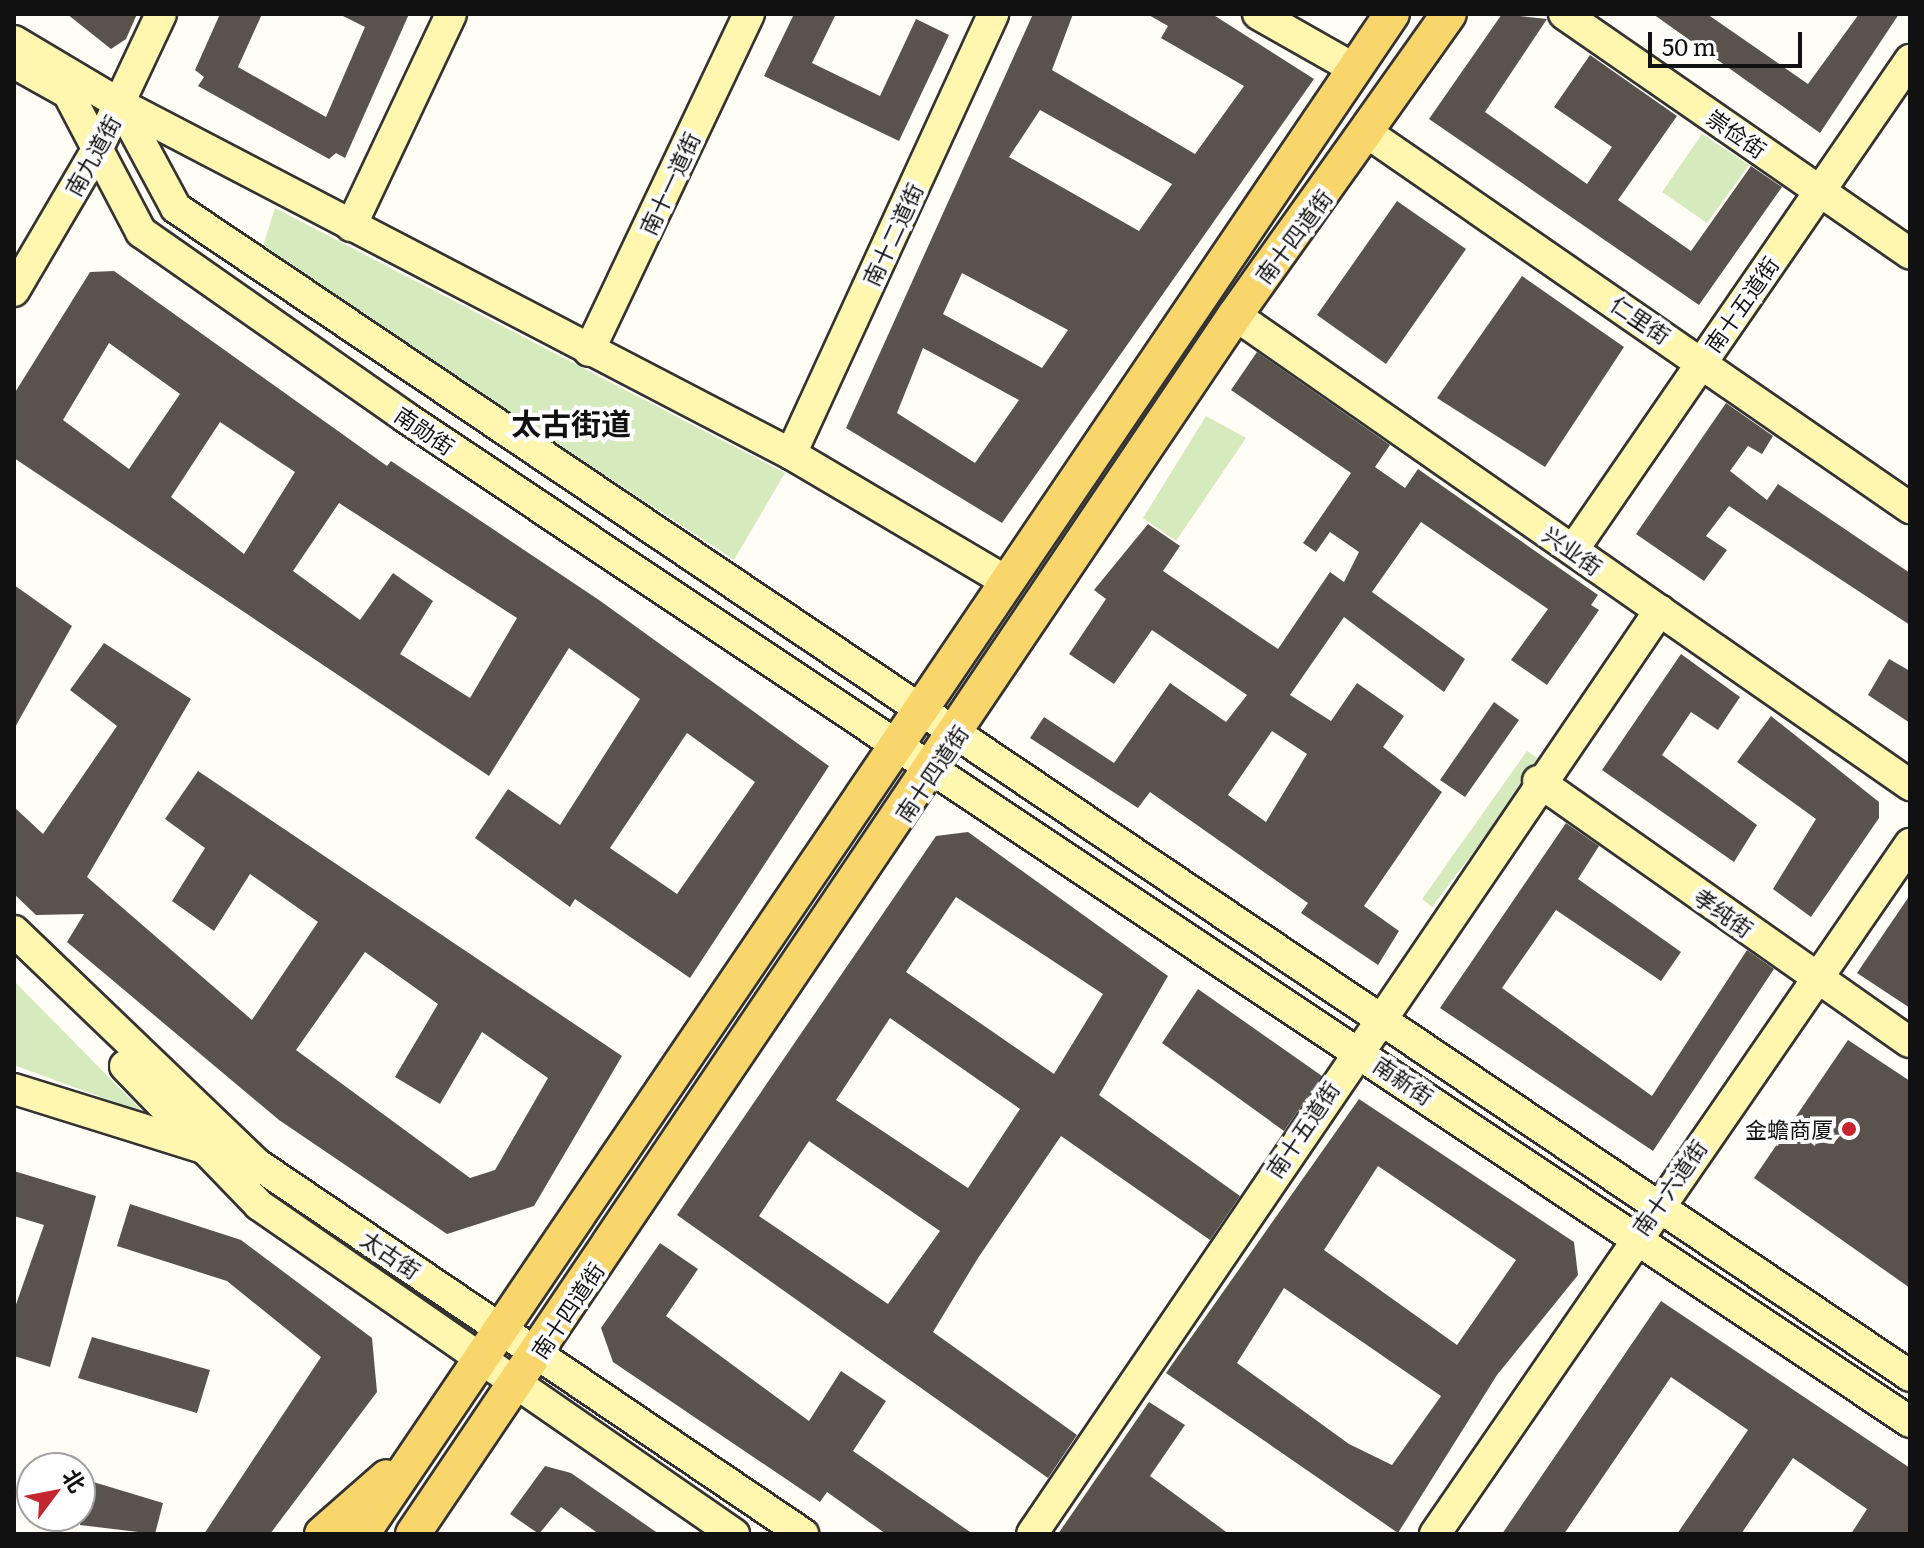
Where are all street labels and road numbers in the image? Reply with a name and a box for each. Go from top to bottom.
street label: 崇俭街 [1702,103,1772,163]
street label: 南九道街 [59,110,125,200]
street label: 南十一道街 [634,128,704,238]
street label: 南十二道街 [857,179,927,289]
street label: 南十四道街 [1249,184,1337,288]
street label: 南十五道街 [1699,251,1783,357]
street label: 仁里街 [1606,290,1676,348]
street label: 南勋街 [390,401,460,459]
street label: 兴业街 [1538,520,1608,580]
street label: 南十四道街 [889,720,973,826]
street label: 孝纯街 [1689,882,1759,942]
street label: 南新街 [1369,1051,1439,1109]
street label: 南十五道街 [1260,1076,1344,1182]
street label: 南十六道街 [1627,1134,1711,1240]
street label: 太古街 [356,1225,426,1283]
street label: 南十四道街 [525,1257,609,1363]

